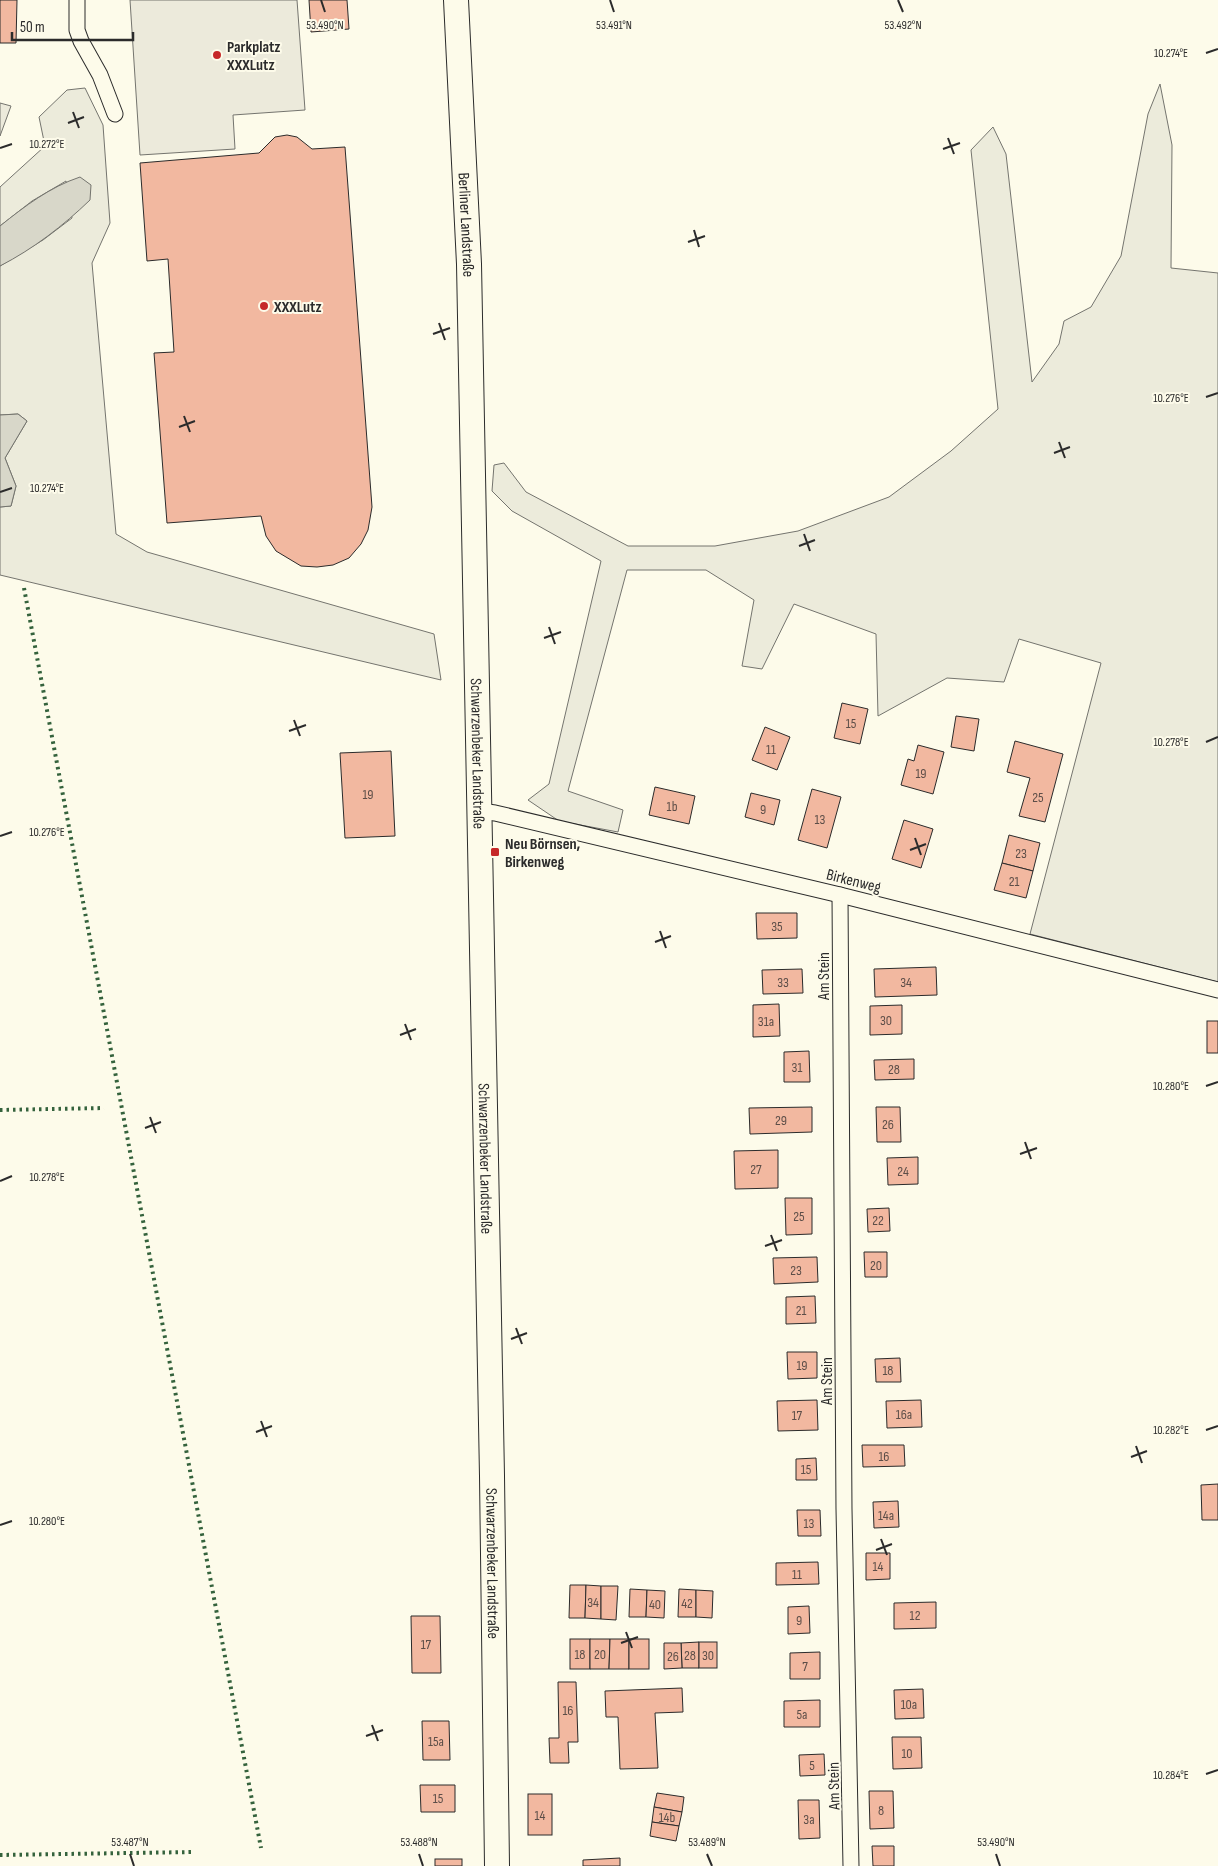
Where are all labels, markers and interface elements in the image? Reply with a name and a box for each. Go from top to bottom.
scale bar [12,10,134,42]
text: 50 m [20,18,45,37]
text: 53.490°N [306,18,344,33]
text: 53.491°N [596,18,632,33]
text: 53.492°N [884,18,922,33]
place label: Parkplatz XXXLutz [226,38,281,75]
text: 10.274°E [1154,46,1188,61]
marker: Parkplatz XXXLutz [211,49,223,61]
text: 10.272°E [29,137,65,152]
street label: Berliner Landstraße [454,172,477,277]
place label: XXXLutz [273,298,322,317]
marker: XXXLutz [258,300,270,312]
text: 10.276°E [1153,391,1189,406]
text: 10.274°E [30,481,64,496]
street label: Schwarzenbeker Landstraße [466,678,488,829]
house number: 15 [846,715,857,732]
text: 10.278°E [1153,735,1189,750]
house number: 11 [766,741,776,758]
house number: 19 [915,765,927,782]
house number: 19 [362,786,374,803]
house number: 25 [1032,789,1044,806]
house number: 1b [667,798,678,815]
house number: 9 [760,801,766,818]
house number: 13 [815,811,826,828]
text: 10.276°E [29,825,65,840]
place label: Neu Börnsen, Birkenweg [505,835,581,872]
house number: 23 [1015,845,1027,862]
marker: Neu Börnsen, Birkenweg [489,846,501,858]
street label: Birkenweg [824,866,883,897]
house number: 21 [1009,873,1019,890]
house number: 35 [771,918,783,935]
street label: Am Stein [815,952,834,1001]
house number: 33 [777,974,789,991]
house number: 34 [900,974,912,991]
house number: 30 [880,1012,892,1029]
house number: 31a [758,1013,774,1030]
house number: 31 [792,1059,802,1076]
house number: 28 [888,1061,900,1078]
text: 10.280°E [1153,1079,1189,1094]
street label: Schwarzenbeker Landstraße [474,1083,495,1234]
house number: 29 [775,1112,787,1129]
house number: 26 [882,1116,894,1133]
house number: 27 [750,1161,762,1178]
house number: 24 [897,1163,909,1180]
text: 10.278°E [29,1170,65,1185]
house number: 25 [793,1208,805,1225]
house number: 22 [872,1212,884,1229]
house number: 20 [870,1257,882,1274]
house number: 23 [790,1262,802,1279]
house number: 21 [796,1302,806,1319]
house number: 19 [796,1357,808,1374]
street label: Am Stein [818,1357,837,1406]
house number: 18 [882,1362,894,1379]
house number: 16a [896,1406,912,1423]
house number: 17 [792,1407,803,1424]
text: 10.282°E [1153,1423,1189,1438]
house number: 16 [878,1448,890,1465]
house number: 15 [801,1461,812,1478]
street label: Schwarzenbeker Landstraße [481,1488,502,1639]
house number: 14a [878,1507,894,1524]
text: 10.280°E [29,1514,65,1529]
house number: 13 [804,1515,815,1532]
house number: 14 [873,1558,884,1575]
house number: 11 [792,1566,802,1583]
house number: 34 [587,1594,599,1611]
house number: 42 [681,1595,693,1612]
house number: 40 [649,1596,661,1613]
house number: 12 [910,1607,921,1624]
house number: 9 [796,1612,802,1629]
house number: 17 [421,1636,432,1653]
house number: 18 [574,1646,586,1663]
house number: 20 [594,1646,606,1663]
house number: 28 [684,1647,696,1664]
house number: 30 [702,1647,714,1664]
house number: 26 [667,1648,679,1665]
house number: 7 [802,1658,808,1675]
house number: 10a [901,1696,917,1713]
house number: 16 [562,1702,574,1719]
house number: 5a [796,1706,808,1723]
house number: 15a [428,1733,444,1750]
house number: 10 [901,1745,913,1762]
house number: 5 [809,1757,815,1774]
street label: Am Stein [825,1762,844,1811]
text: 10.284°E [1153,1768,1189,1783]
house number: 15 [433,1790,444,1807]
house number: 8 [878,1802,884,1819]
house number: 14 [535,1807,546,1824]
house number: 14b [659,1809,675,1826]
house number: 3a [803,1811,815,1828]
text: 53.487°N [111,1835,149,1850]
text: 53.488°N [400,1835,438,1850]
text: 53.489°N [688,1835,726,1850]
text: 53.490°N [977,1835,1015,1850]

